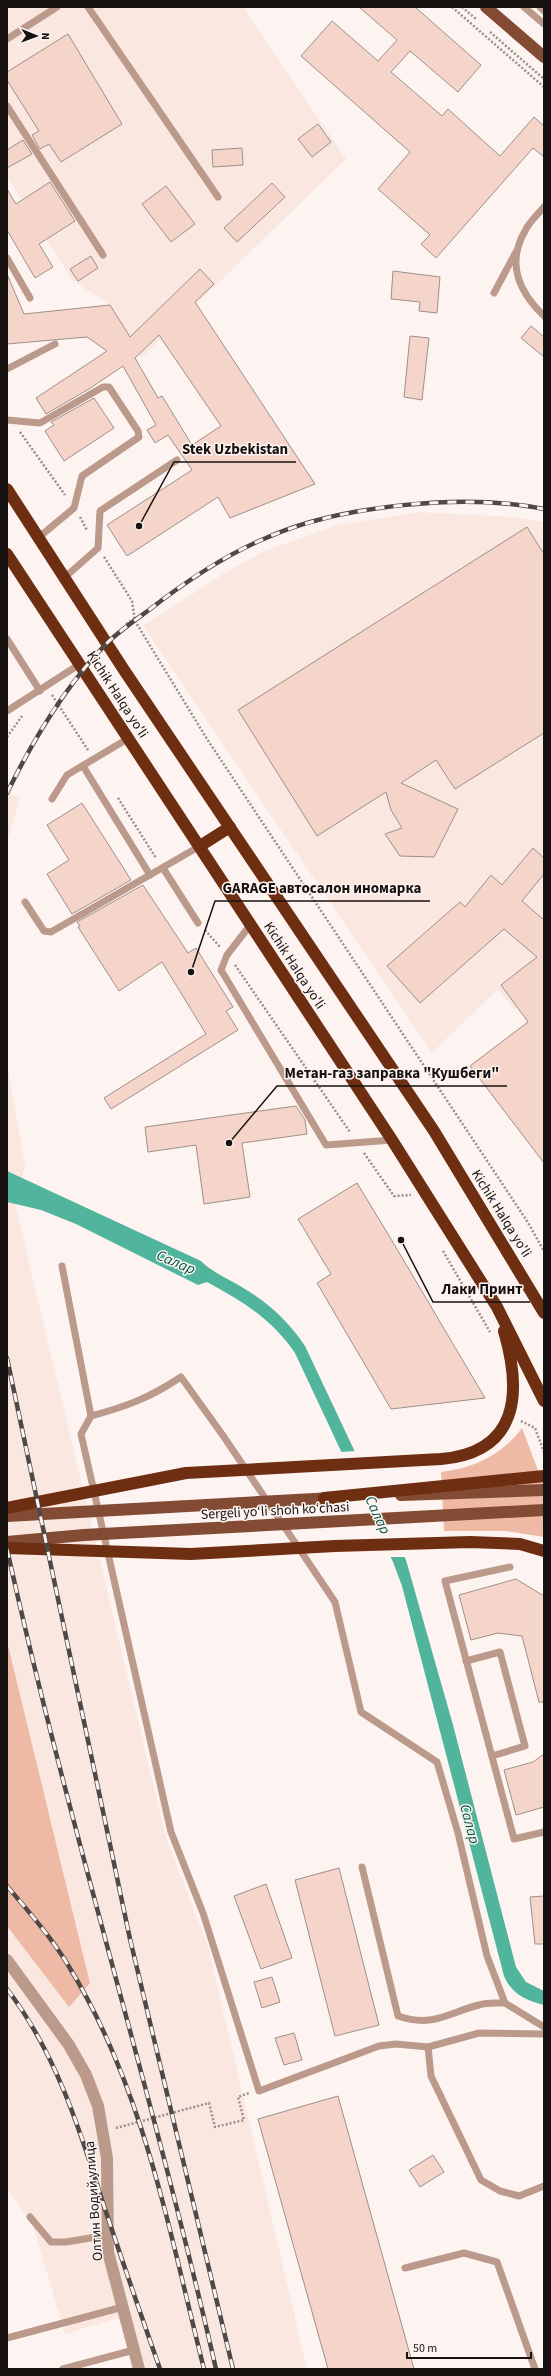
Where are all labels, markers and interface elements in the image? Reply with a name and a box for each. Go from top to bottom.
north arrow [16,16,56,56]
text: N [38,32,53,40]
callout: Stek Uzbekistan [174,435,296,462]
text: Stek Uzbekistan [182,439,288,460]
street label: Kichik Halqa yo'li [81,647,153,742]
callout: GARAGE автосалон иномарка [215,874,430,901]
text: GARAGE автосалон иномарка [223,878,421,899]
street label: Kichik Halqa yo'li [258,918,330,1013]
callout: Метан-газ заправка "Кушбеги" [277,1059,507,1086]
text: Метан-газ заправка "Кушбеги" [285,1063,499,1084]
street label: Kichik Halqa yo'li [466,1166,536,1261]
water label: Салар [153,1245,198,1280]
callout: Лаки Принт [433,1275,530,1302]
text: Лаки Принт [440,1279,523,1300]
water label: Салар [360,1493,396,1538]
street label: Sergeli yo‘li shoh ko‘chasi [200,1497,350,1525]
water label: Салар [454,1802,485,1846]
street label: Олтин Водий улица [80,2140,108,2262]
scale bar [407,2334,531,2360]
text: 50 m [413,2340,437,2357]

